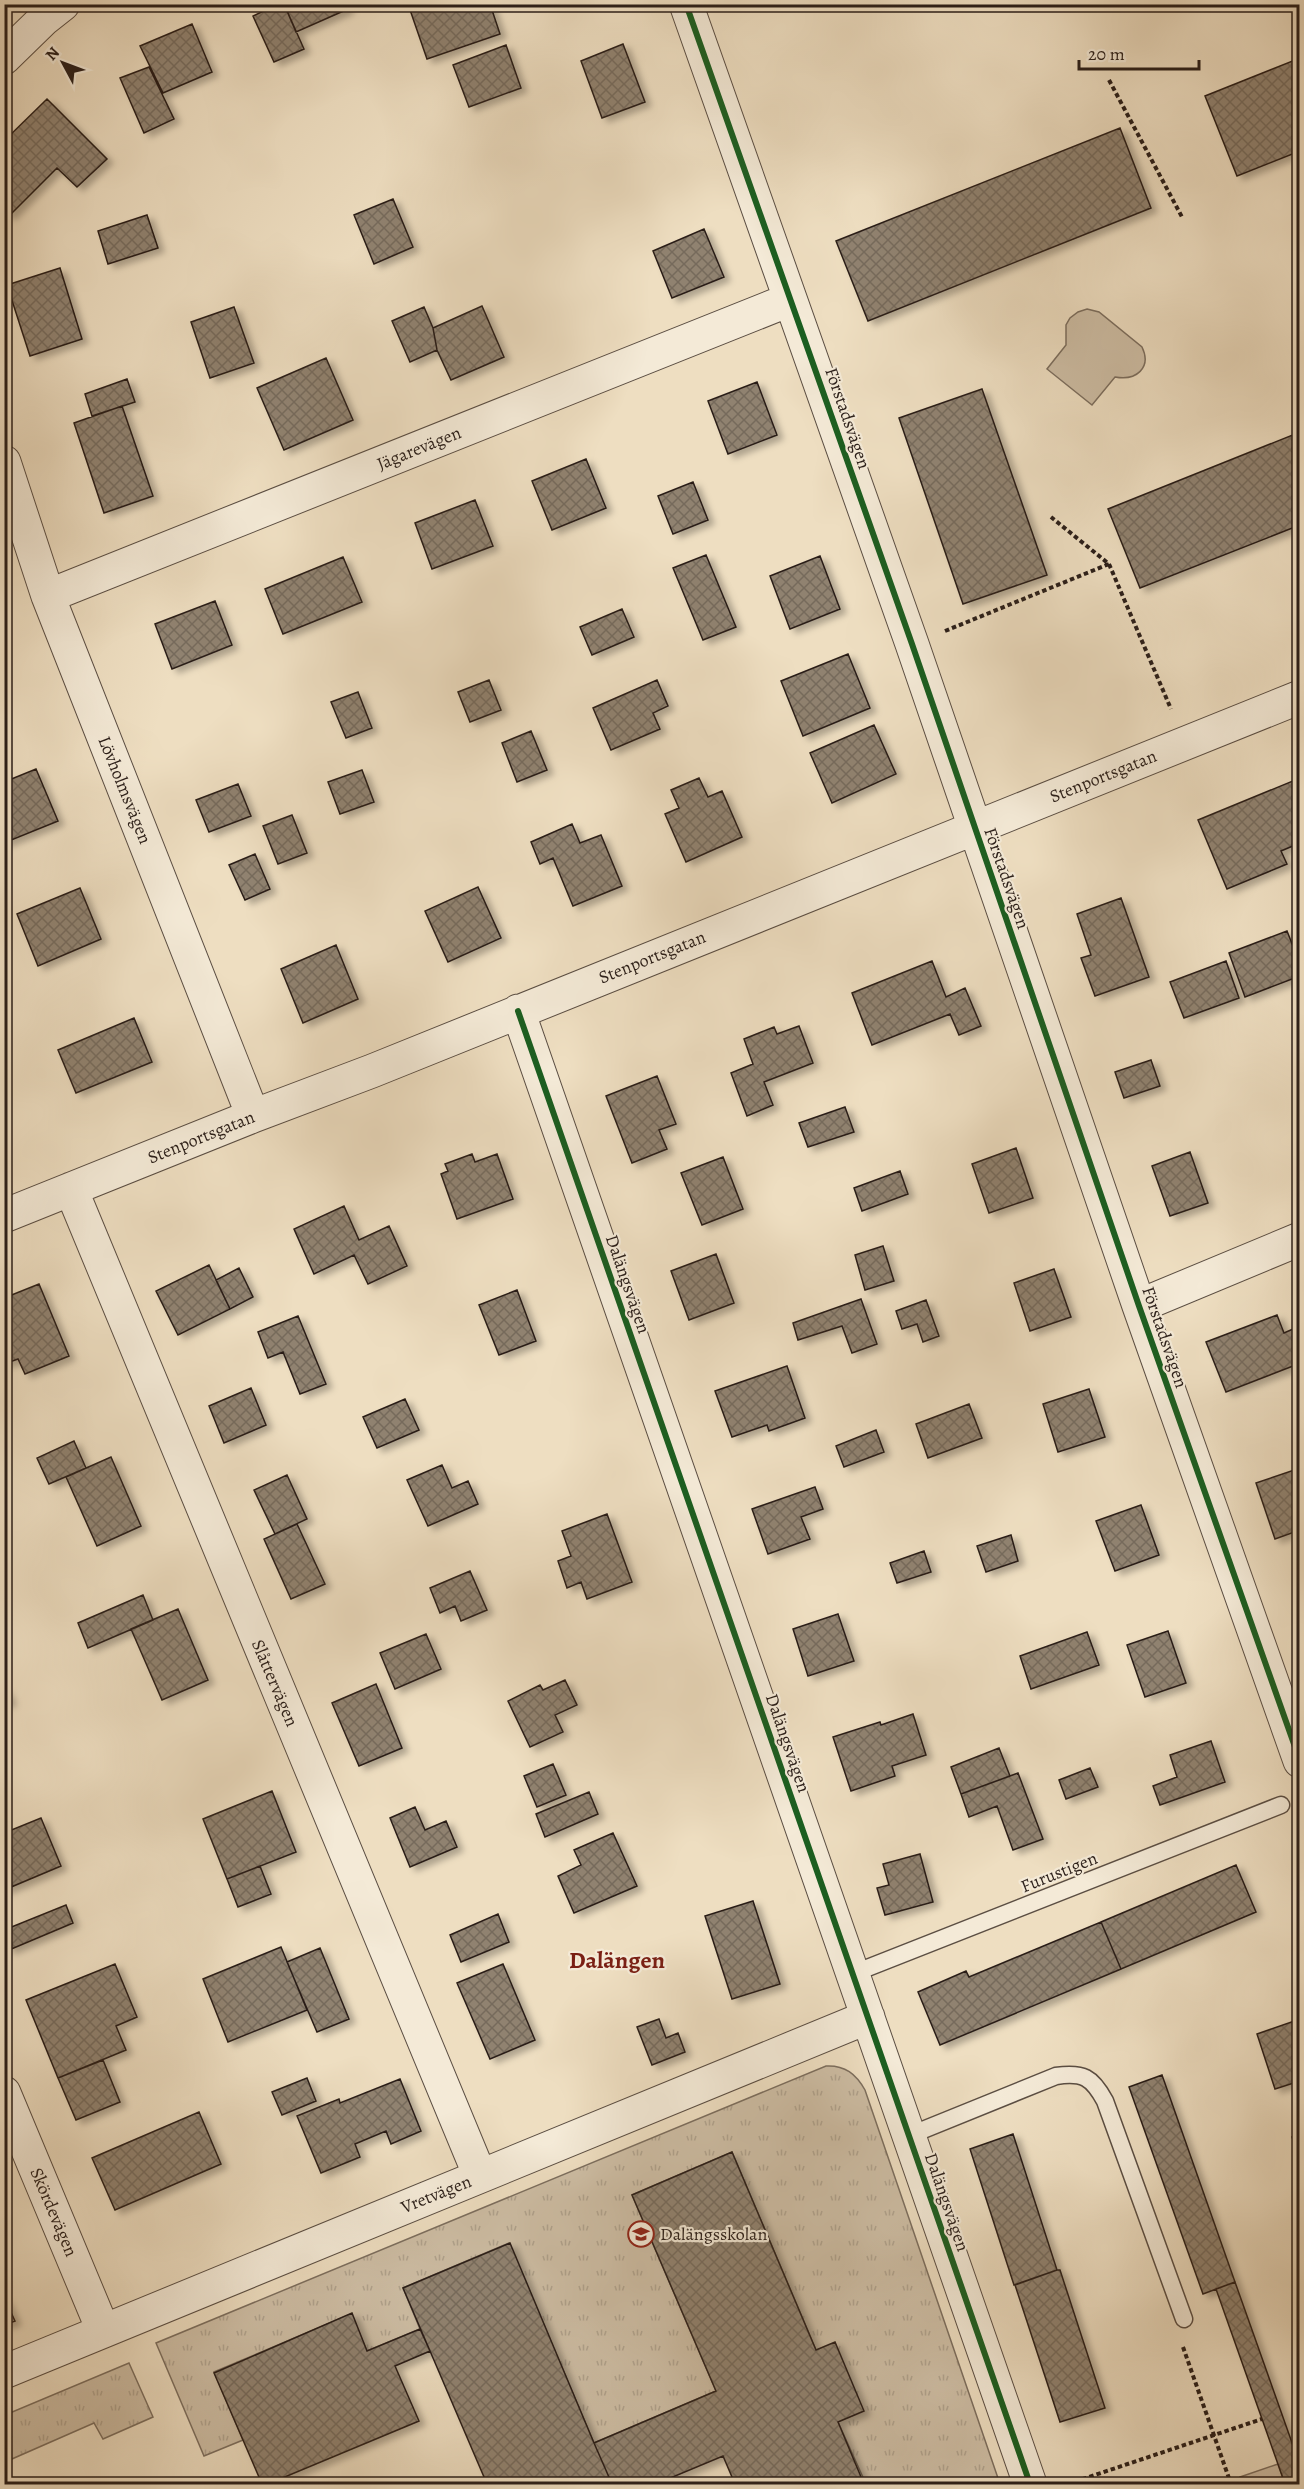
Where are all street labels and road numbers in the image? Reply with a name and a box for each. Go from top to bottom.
street label: Förstadsvägen [819,364,877,472]
street label: Jägarevägen [373,420,465,476]
street label: Lövholmsvägen [93,733,158,847]
street label: Stenportsgatan [1046,744,1160,808]
street label: Förstadsvägen [978,824,1036,932]
street label: Stenportsgatan [595,925,709,989]
street label: Stenportsgatan [144,1105,258,1169]
street label: Dalängsvägen [600,1231,656,1337]
street label: Förstadsvägen [1136,1283,1194,1391]
street label: Slåttervägen [246,1636,304,1730]
street label: Dalängsvägen [760,1690,816,1796]
street label: Furustigen [1017,1846,1101,1898]
street label: Dalängsvägen [919,2149,975,2255]
street label: Skördevägen [25,2164,84,2260]
street label: Vretvägen [396,2169,475,2219]

